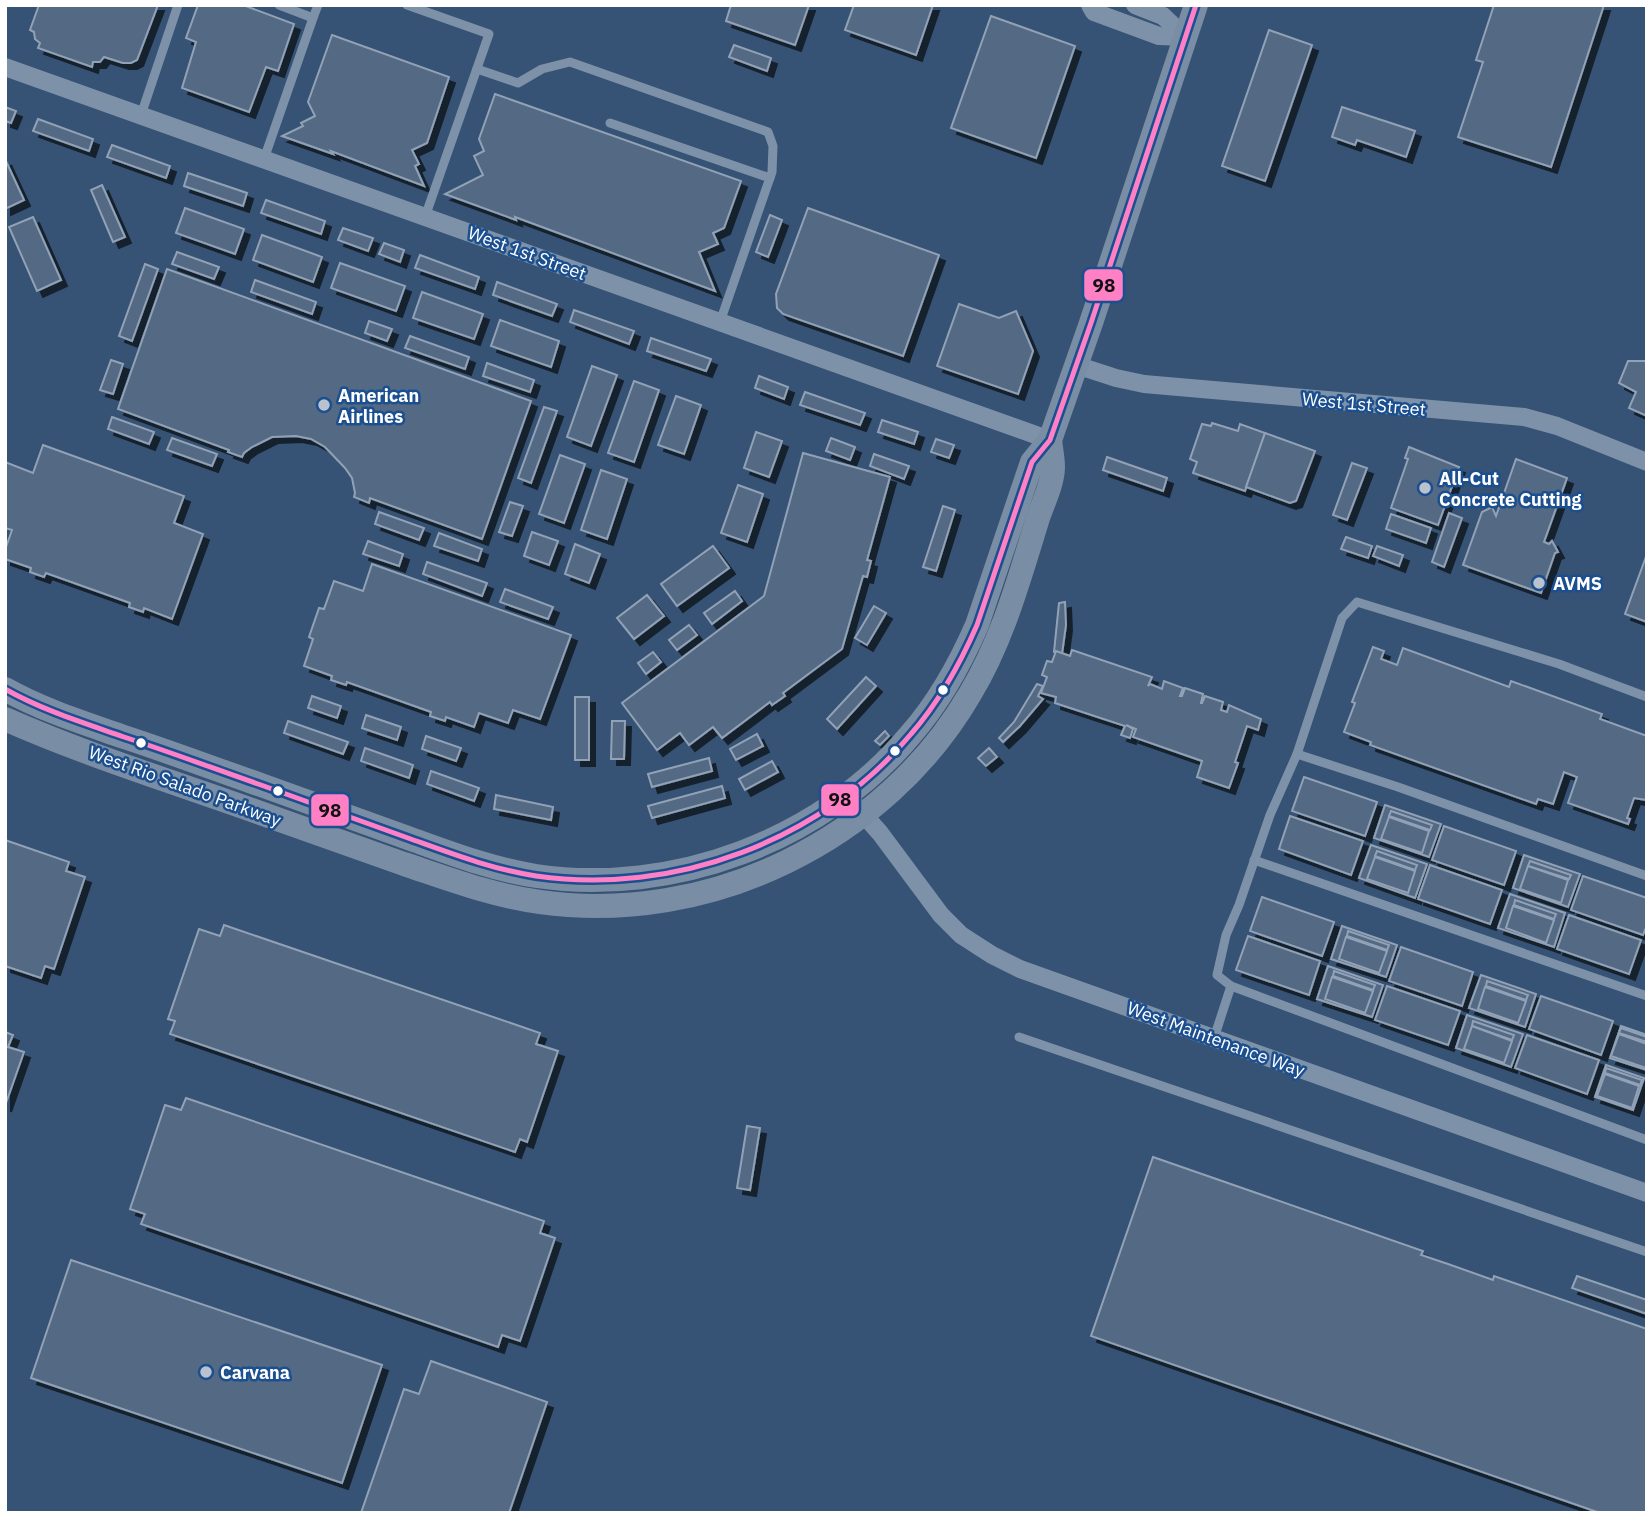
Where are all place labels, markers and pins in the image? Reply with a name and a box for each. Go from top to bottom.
place label: American Airlines [338,384,419,428]
marker: American Airlines [316,397,332,413]
place label: All-Cut Concrete Cutting [1439,467,1581,511]
marker: All-Cut Concrete Cutting [1417,480,1433,496]
place label: AVMS [1553,572,1602,595]
marker: AVMS [1531,575,1547,591]
unlabelled marker [936,683,950,697]
unlabelled marker [134,736,148,750]
unlabelled marker [888,744,902,758]
unlabelled marker [271,784,285,798]
place label: Carvana [220,1361,290,1384]
marker: Carvana [198,1364,214,1380]

